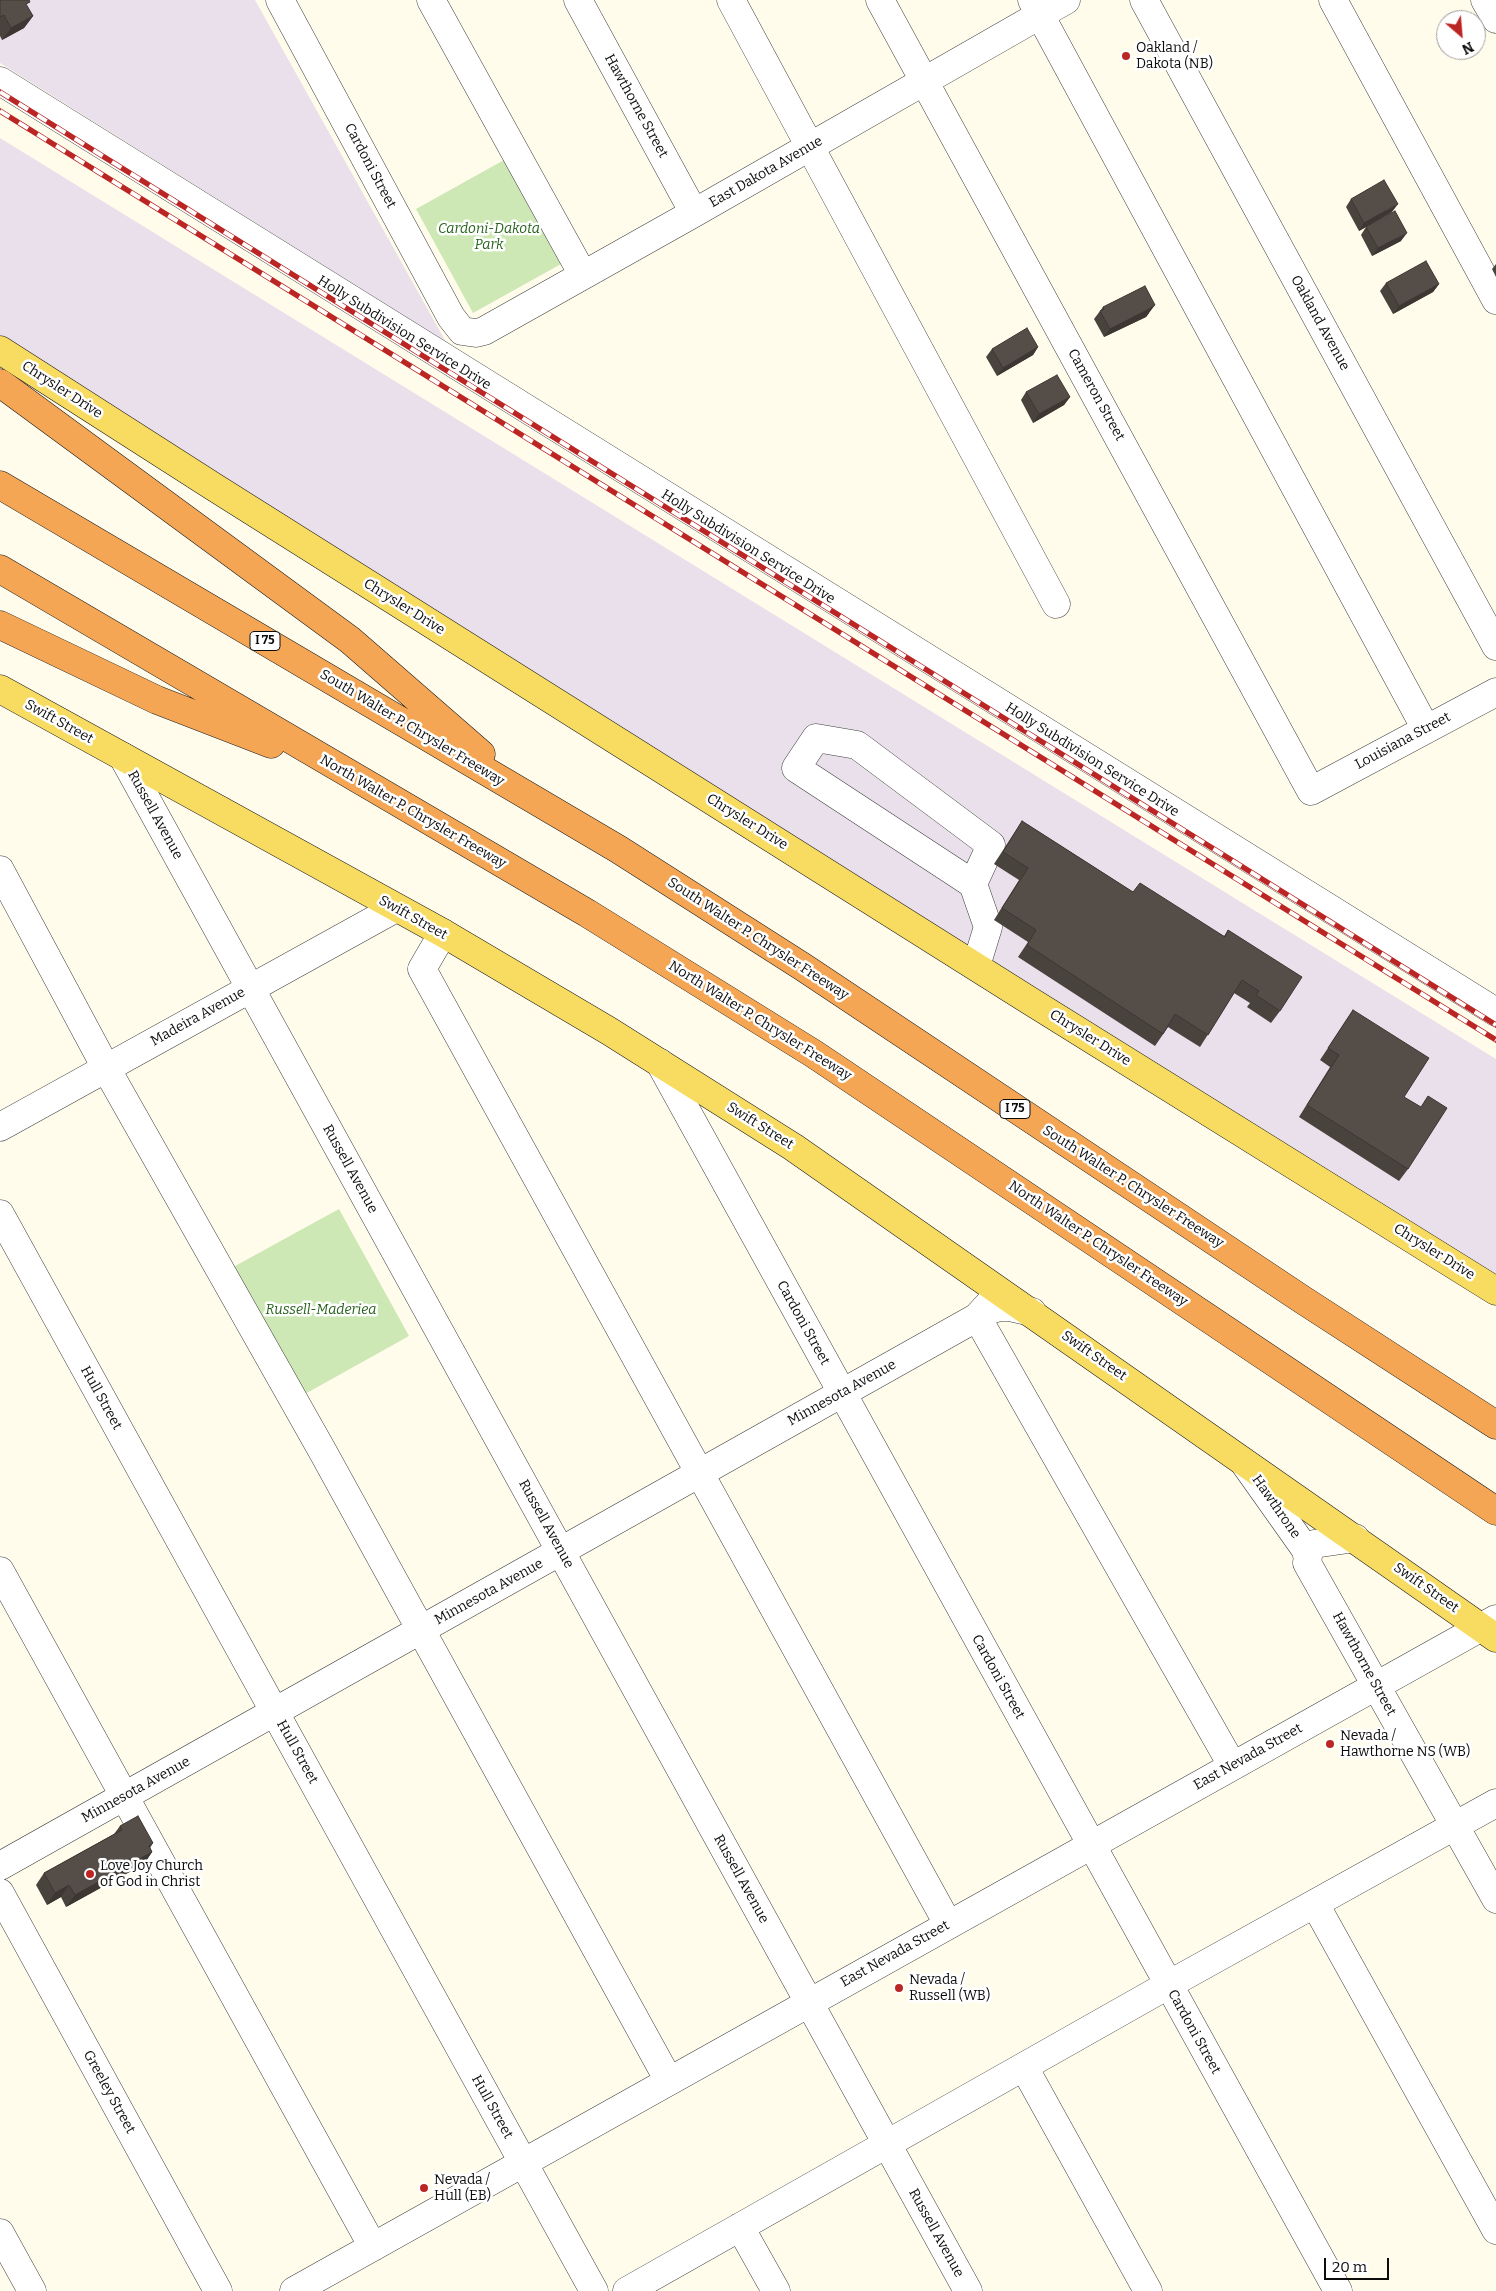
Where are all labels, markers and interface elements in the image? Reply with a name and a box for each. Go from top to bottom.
north arrow [1436,10,1486,60]
text: N [1459,38,1476,58]
place label: Oakland / Dakota (NB) [1136,40,1213,72]
marker: Oakland / Dakota (NB) [1120,50,1132,62]
street label: Hawthorne Street [601,51,671,161]
street label: Cardoni Street [341,121,399,211]
street label: East Dakota Avenue [706,133,826,211]
park label: Cardoni-Dakota Park [438,221,540,253]
street label: Holly Subdivision Service Drive [314,272,494,394]
street label: Oakland Avenue [1287,272,1353,374]
street label: Cameron Street [1064,346,1128,444]
street label: Chrysler Drive [19,358,105,422]
street label: Holly Subdivision Service Drive [658,486,838,608]
street label: Chrysler Drive [360,575,448,639]
road number: I 75 [250,631,280,650]
street label: South Walter P. Chrysler Freeway [317,666,507,790]
street label: Swift Street [22,696,96,748]
street label: Holly Subdivision Service Drive [1002,699,1182,821]
street label: Louisiana Street [1352,709,1454,773]
street label: North Walter P. Chrysler Freeway [317,752,509,872]
street label: Russell Avenue [124,768,186,862]
street label: Chrysler Drive [703,790,791,854]
street label: South Walter P. Chrysler Freeway [664,874,852,1004]
street label: Swift Street [376,892,450,944]
street label: North Walter P. Chrysler Freeway [665,958,855,1084]
street label: Madeira Avenue [148,984,248,1050]
street label: Chrysler Drive [1046,1006,1134,1070]
street label: Swift Street [724,1099,796,1153]
road number: I 75 [1000,1100,1030,1118]
street label: Russell Avenue [319,1122,381,1216]
street label: South Walter P. Chrysler Freeway [1039,1122,1227,1252]
street label: North Walter P. Chrysler Freeway [1005,1178,1191,1310]
street label: Chrysler Drive [1390,1220,1478,1284]
street label: Cardoni Street [773,1278,833,1368]
park label: Russell-Maderiea [265,1302,377,1318]
street label: Swift Street [1058,1327,1130,1385]
street label: Minnesota Avenue [785,1356,899,1430]
street label: Hull Street [77,1363,125,1433]
street label: Hawthrone [1248,1472,1304,1542]
street label: Russell Avenue [515,1477,577,1571]
street label: Minnesota Avenue [432,1555,546,1629]
street label: Swift Street [1390,1559,1462,1617]
street label: Hawthorne Street [1329,1609,1399,1719]
street label: Cardoni Street [968,1632,1028,1722]
street label: Hull Street [273,1717,321,1787]
street label: East Nevada Street [1191,1720,1305,1794]
place label: Nevada / Hawthorne NS (WB) [1340,1728,1470,1760]
marker: Nevada / Hawthorne NS (WB) [1324,1738,1336,1750]
street label: Minnesota Avenue [79,1753,193,1827]
street label: Russell Avenue [710,1832,772,1926]
place label: Love Joy Church of God in Christ [100,1858,203,1890]
marker: Love Joy Church of God in Christ [84,1868,96,1880]
street label: East Nevada Street [838,1917,952,1991]
place label: Nevada / Russell (WB) [909,1972,990,2004]
marker: Nevada / Russell (WB) [893,1982,905,1994]
street label: Cardoni Street [1164,1987,1224,2077]
street label: Greeley Street [79,2047,139,2137]
street label: Hull Street [468,2072,516,2142]
place label: Nevada / Hull (EB) [434,2172,491,2204]
marker: Nevada / Hull (EB) [418,2182,430,2194]
street label: Russell Avenue [905,2186,967,2280]
scale bar [1326,2248,1391,2280]
text: 20 m [1332,2258,1367,2276]

